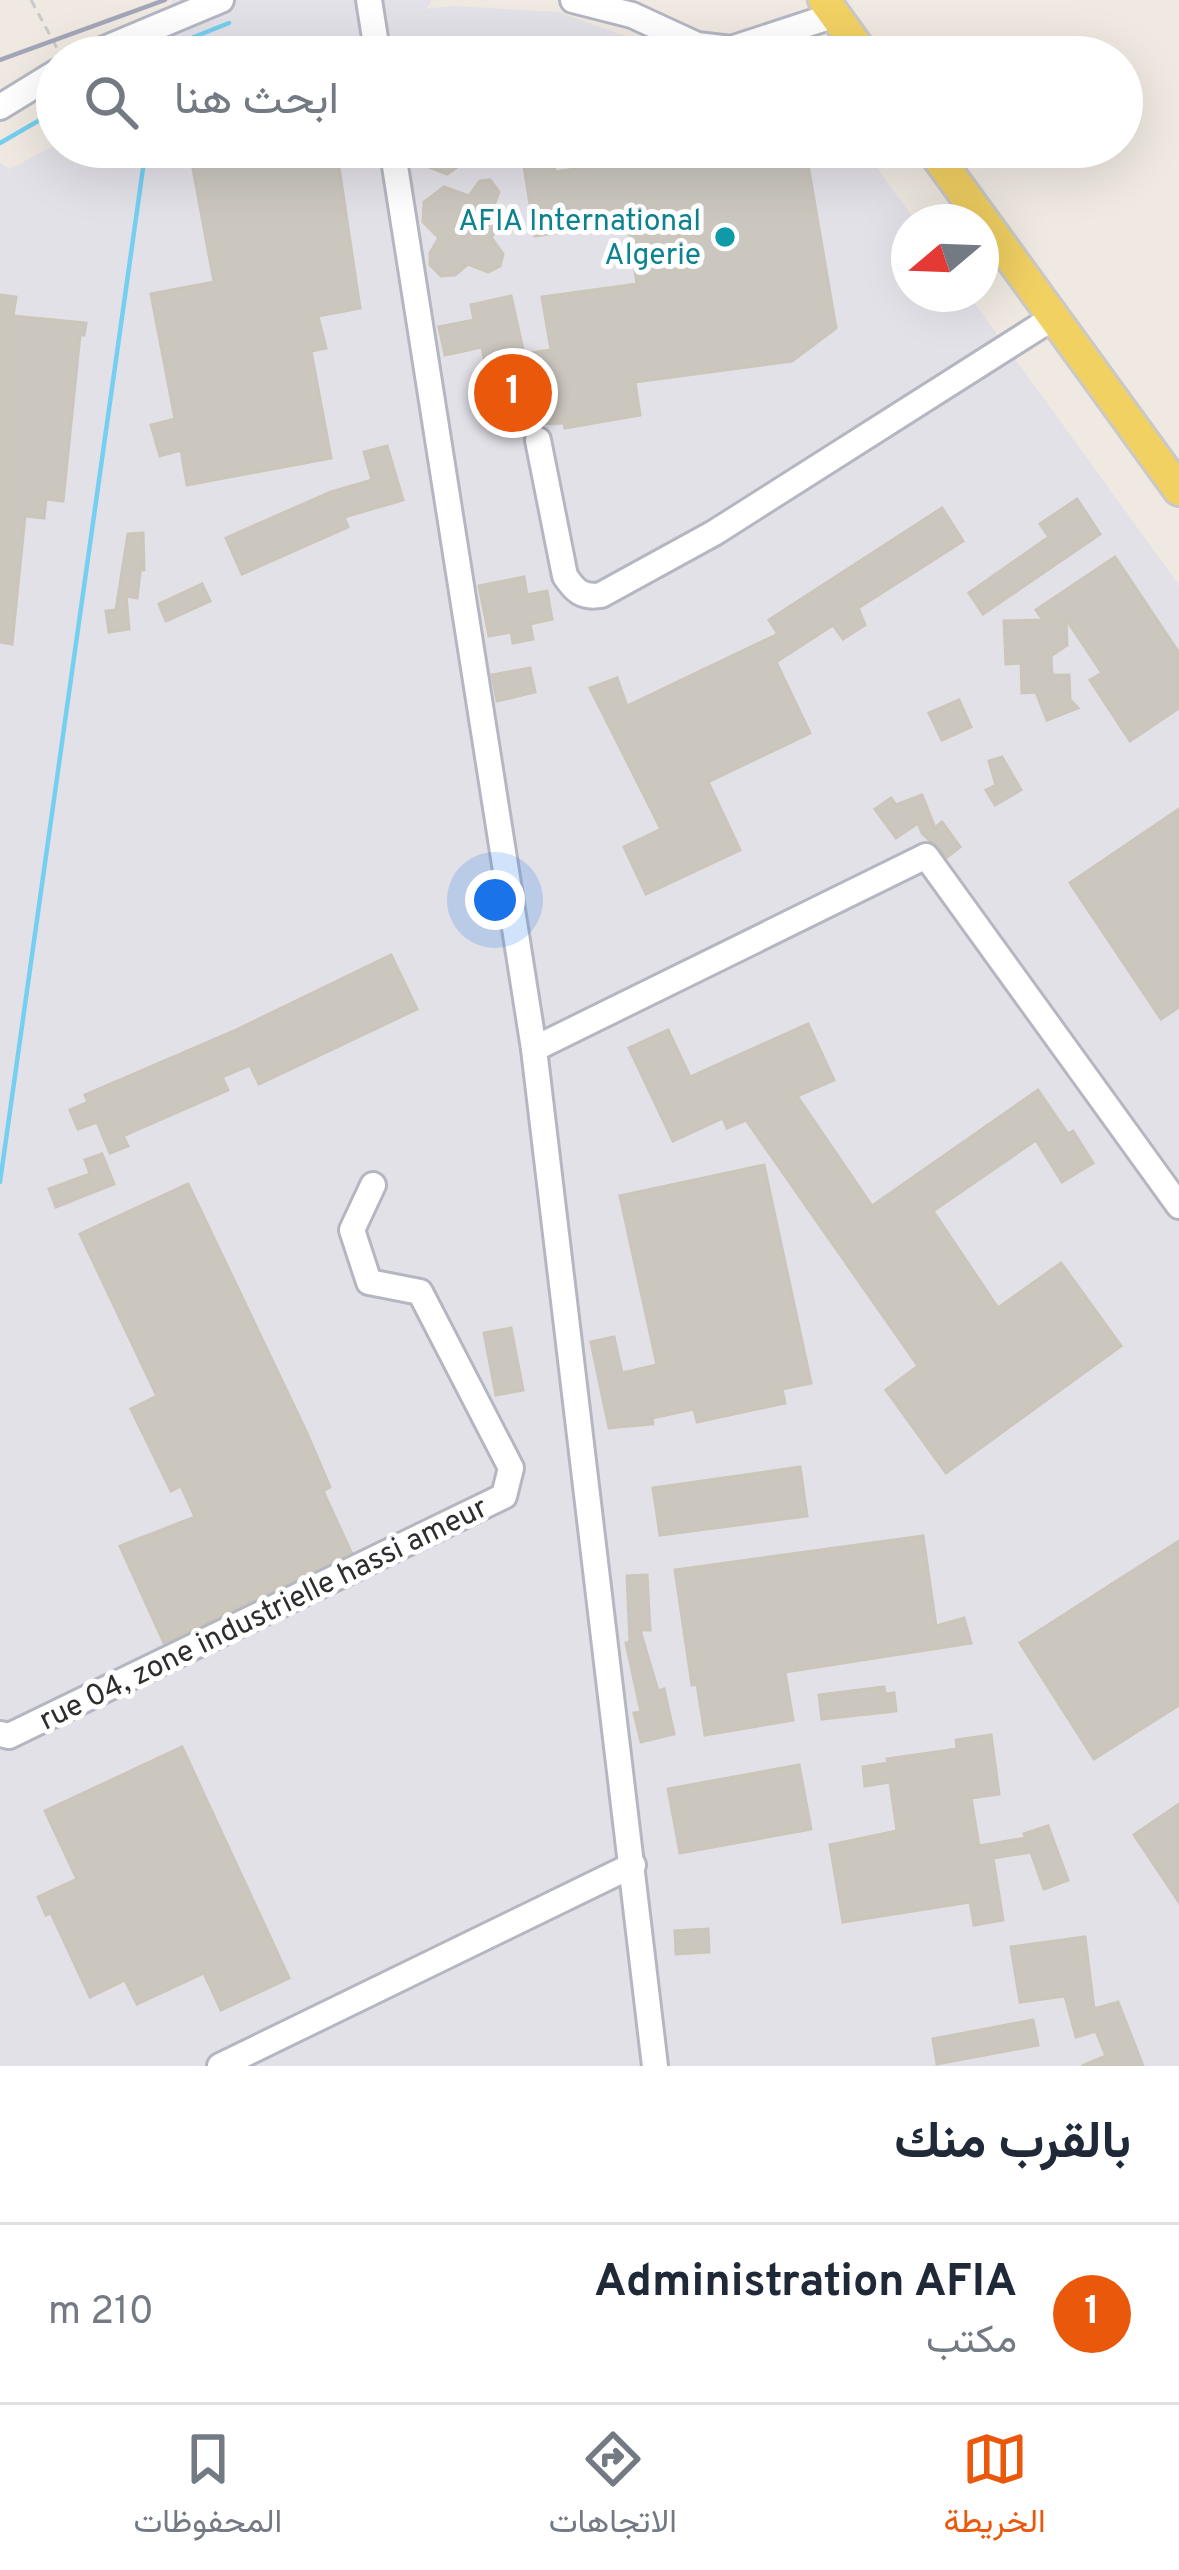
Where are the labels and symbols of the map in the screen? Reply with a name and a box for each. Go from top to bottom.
place label: AFIA International Algerie [458,204,701,275]
north arrow [891,204,999,312]
marker: AFIA International Algerie [712,224,738,250]
pin: 1 [474,348,552,438]
your location [465,870,525,930]
street label: rue 04, zone industrielle hassi ameur [34,1490,495,1740]

